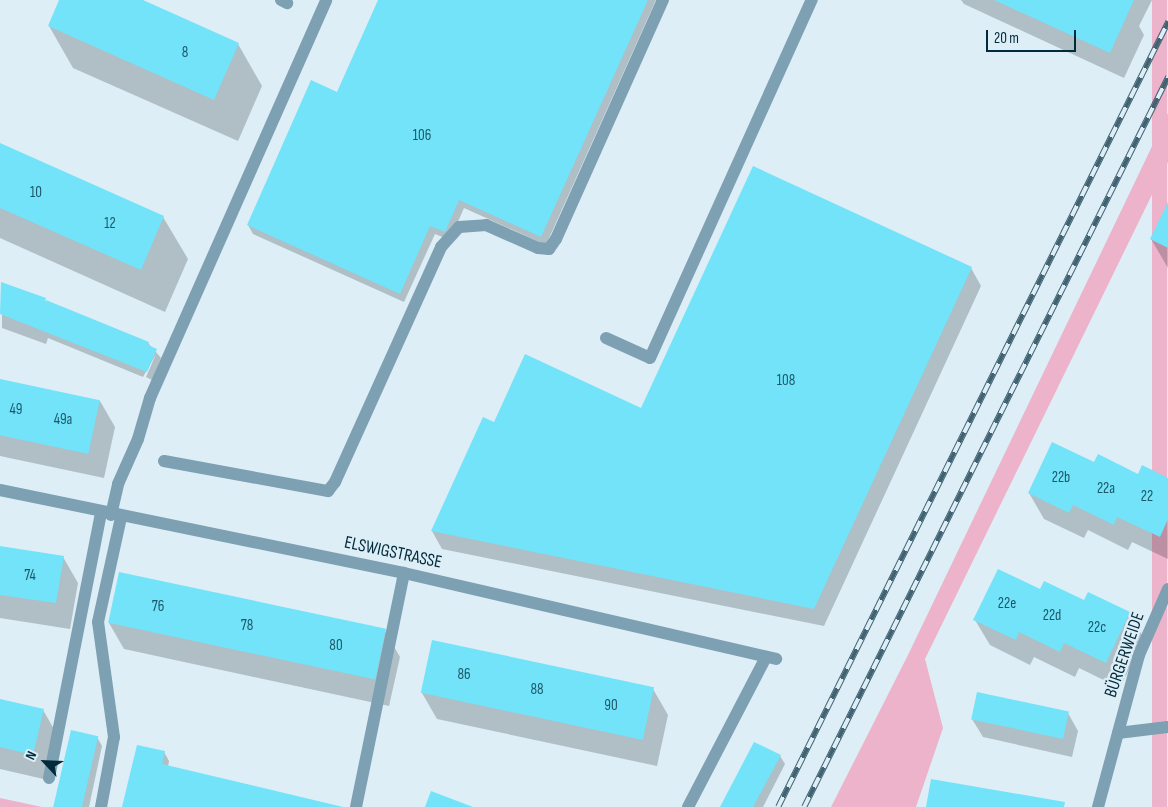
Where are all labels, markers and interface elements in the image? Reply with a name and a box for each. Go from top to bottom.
scale bar [988,20,1078,52]
text: 20 m [994,29,1019,48]
house number: 8 [182,44,188,62]
house number: 106 [413,127,431,145]
house number: 10 [30,184,42,202]
house number: 12 [104,215,116,233]
house number: 108 [777,372,795,390]
house number: 49 [10,401,22,419]
house number: 49a [54,411,72,429]
house number: 22b [1052,469,1070,487]
house number: 22a [1097,480,1115,498]
house number: 22 [1141,488,1153,506]
street label: ELSWIGSTRASSE [342,532,444,574]
house number: 74 [24,567,36,585]
house number: 22e [998,595,1016,613]
house number: 76 [152,598,164,616]
house number: 22d [1043,607,1061,625]
street label: BÜRGERWEIDE [1100,610,1150,700]
house number: 78 [241,617,253,635]
house number: 22c [1088,619,1106,637]
house number: 80 [329,637,343,655]
house number: 86 [457,666,471,684]
house number: 88 [530,681,544,699]
house number: 90 [604,697,618,715]
north arrow [20,737,70,787]
text: N [22,748,40,762]

